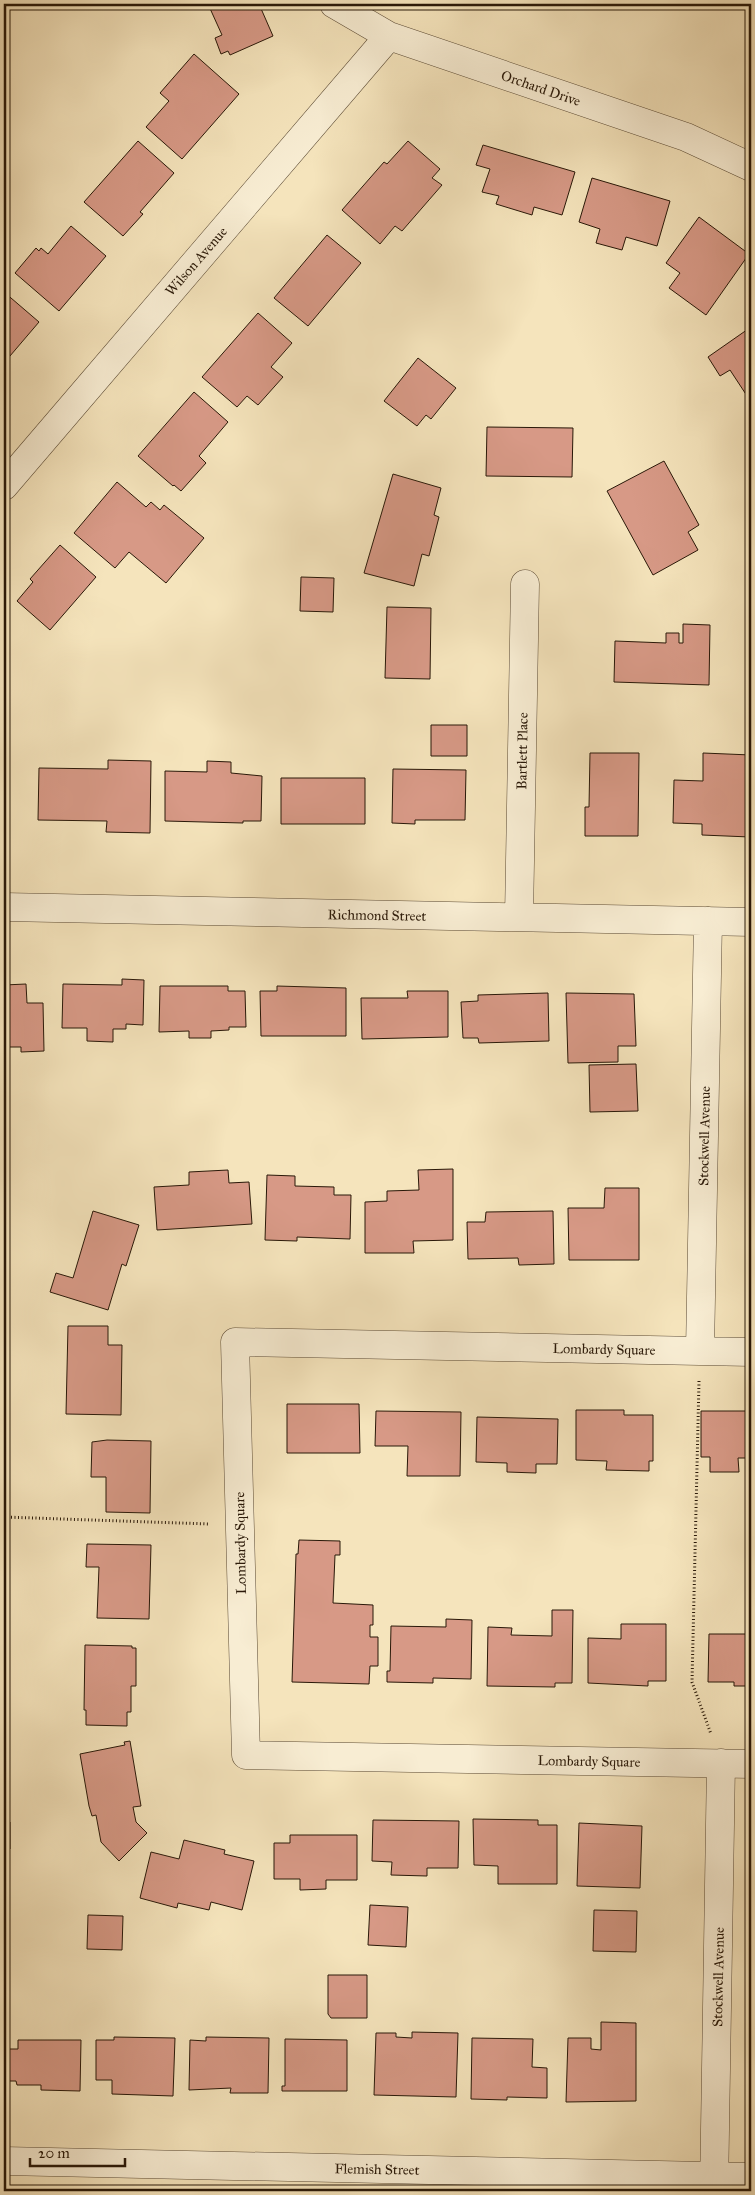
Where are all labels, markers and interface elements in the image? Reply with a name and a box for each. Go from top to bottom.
street label: Orchard Drive [499,67,583,110]
street label: Wilson Avenue [162,223,231,299]
street label: Bartlett Place [513,712,532,790]
street label: Richmond Street [328,906,426,925]
street label: Stockwell Avenue [695,1086,714,1186]
street label: Lombardy Square [552,1340,656,1360]
street label: Lombardy Square [231,1491,251,1594]
street label: Lombardy Square [537,1752,641,1772]
street label: Stockwell Avenue [709,1927,728,2027]
scale bar [30,2135,125,2167]
text: 20 m [38,2144,70,2162]
street label: Flemish Street [334,2160,420,2179]

